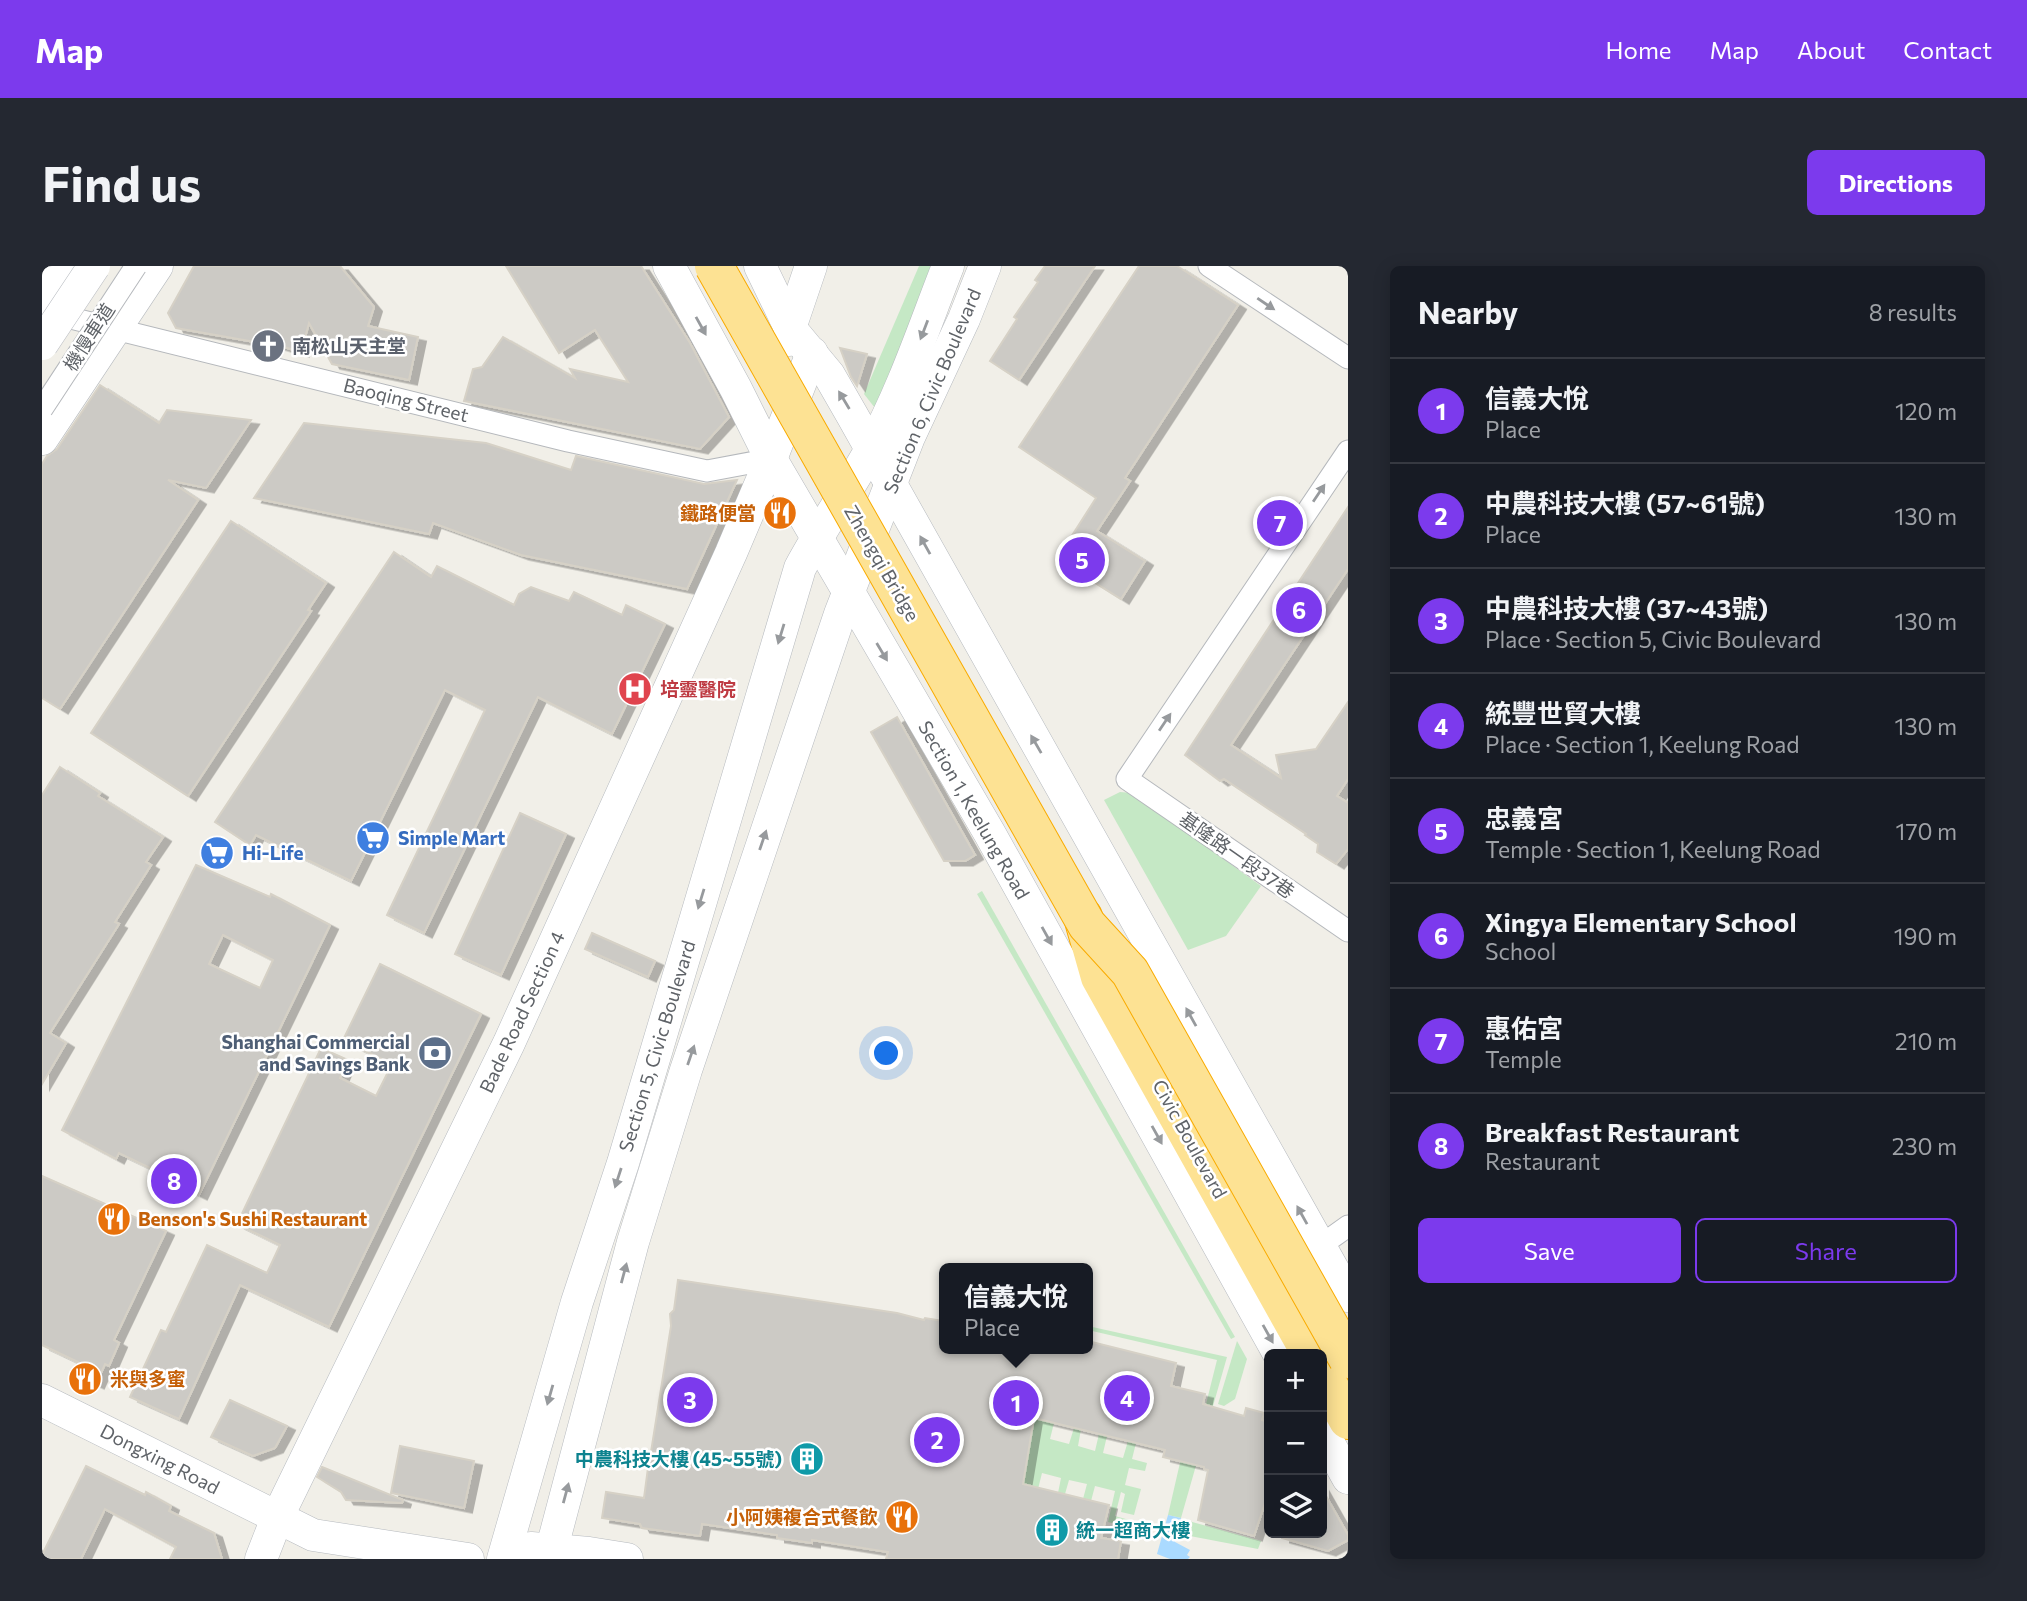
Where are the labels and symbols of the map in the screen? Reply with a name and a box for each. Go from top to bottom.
street label: Section 6, Civic Boulevard [878,285,985,497]
one-way arrow [1257,297,1275,311]
street label: 機慢車道 [58,299,119,375]
one-way arrow [696,316,707,336]
one-way arrow [918,319,929,340]
church icon: 南松山天主堂 [249,327,287,365]
place label: 南松山天主堂 [292,334,406,357]
street label: Baoqing Street [341,373,471,426]
one-way arrow [837,390,850,409]
one-way arrow [1313,483,1326,503]
restaurant icon: 鐵路便當 [761,494,799,532]
pin: 7 [1257,497,1303,549]
place label: 鐵路便當 [680,501,756,524]
street label: Zhengqi Bridge [840,501,925,625]
pin: 5 [1059,534,1105,586]
one-way arrow [919,535,931,555]
pin: 6 [1276,584,1322,636]
one-way arrow [775,623,785,644]
one-way arrow [876,642,888,662]
hospital icon: 培靈醫院 [616,670,654,708]
place label: 培靈醫院 [660,677,736,700]
one-way arrow [1158,713,1171,732]
street label: Section 1, Keelung Road [914,717,1035,903]
one-way arrow [1030,734,1042,753]
street label: 基隆路一段37巷 [1175,807,1299,903]
supermarket icon: Simple Mart [354,819,392,857]
place label: Simple Mart [398,826,505,849]
one-way arrow [758,829,769,850]
supermarket icon: Hi-Life [198,834,236,872]
place label: Hi-Life [242,841,303,864]
one-way arrow [696,888,706,909]
one-way arrow [1041,926,1053,946]
street label: Bade Road Section 4 [474,927,569,1096]
street label: Section 5, Civic Boulevard [613,937,700,1154]
one-way arrow [1185,1007,1197,1027]
place label: Shanghai Commercial and Savings Bank [221,1030,410,1075]
bank icon: Shanghai Commercial and Savings Bank [416,1034,454,1072]
your location [869,1036,903,1070]
one-way arrow [686,1045,697,1066]
street label: Civic Boulevard [1148,1075,1233,1202]
one-way arrow [1151,1125,1163,1145]
pin: 8 [151,1155,197,1207]
one-way arrow [612,1168,622,1189]
restaurant icon: Benson's Sushi Restaurant [95,1200,133,1238]
one-way arrow [1296,1206,1308,1225]
place label: Benson's Sushi Restaurant [138,1207,367,1230]
one-way arrow [619,1262,630,1284]
one-way arrow [1262,1324,1274,1343]
restaurant icon: 米與多蜜 [66,1360,104,1398]
place label: 米與多蜜 [110,1367,186,1390]
pin: 4 [1104,1372,1150,1424]
pin: 3 [667,1374,713,1426]
pin: 1 [993,1377,1039,1429]
one-way arrow [544,1384,555,1406]
pin: 2 [914,1414,960,1466]
street label: Dongxing Road [97,1419,224,1498]
building icon: 中農科技大樓 (45~55號) [788,1440,826,1478]
place label: 中農科技大樓 (45~55號) [575,1447,782,1470]
one-way arrow [561,1482,572,1504]
restaurant icon: 小阿姨複合式餐飲 [883,1498,921,1536]
place label: 小阿姨複合式餐飲 [726,1505,878,1528]
building icon: 統一超商大樓 [1033,1511,1071,1549]
place label: 統一超商大樓 [1076,1518,1190,1541]

